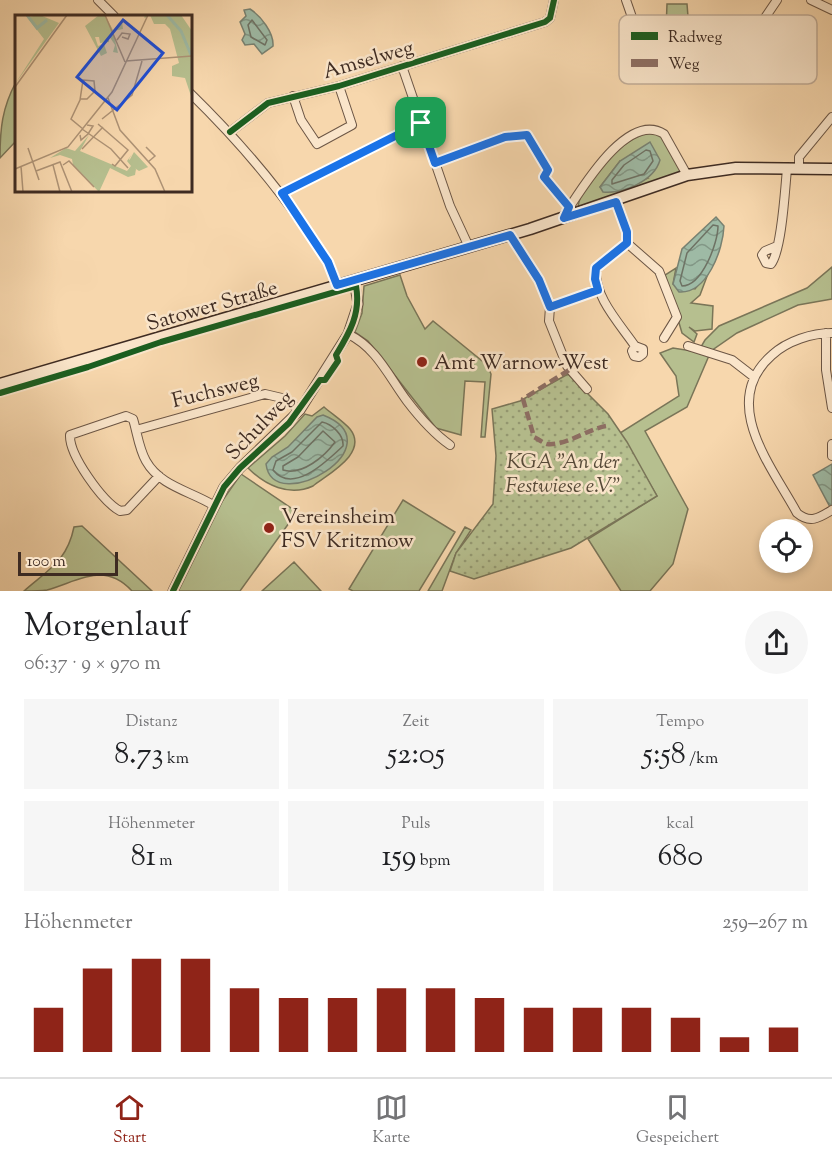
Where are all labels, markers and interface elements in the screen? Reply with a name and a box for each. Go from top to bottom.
inset map [15,15,192,192]
legend [619,15,817,84]
text: Radweg [668,27,722,50]
street label: Amselweg [320,34,417,88]
text: Weg [668,54,700,77]
pin [395,97,446,148]
icon: arrive [404,106,437,139]
street label: Satower Straße [143,274,282,340]
place label: Amt Warnow-West [434,349,609,379]
marker: Amt Warnow-West [415,355,429,369]
street label: Fuchsweg [169,367,262,417]
street label: Schulweg [219,385,301,468]
park label: KGA "An der Festwiese e.V." [505,448,621,502]
place label: Vereinsheim FSV Kritzmow [281,503,414,557]
map controls [759,519,813,573]
button: locate [759,519,813,573]
marker: Vereinsheim FSV Kritzmow [262,521,276,535]
scale bar [18,549,118,576]
text: 100 m [27,551,66,574]
text: Morgenlauf [24,603,189,651]
button: share [745,611,808,674]
text: 06:37 · 9 × 970 m [24,650,161,679]
text: Distanz [126,711,178,734]
text: Zeit [403,711,429,734]
text: Tempo [656,711,704,734]
text: 8.73 [114,734,164,777]
text: 52:05 [387,734,445,777]
text: 5:58 [642,734,686,777]
text: km [164,748,189,771]
text: /km [686,748,718,771]
text: Höhenmeter [108,813,195,836]
text: Puls [402,813,430,836]
text: kcal [667,813,694,836]
text: 81 [131,836,156,879]
text: 159 [381,836,416,879]
text: 680 [657,836,703,879]
text: m [156,850,173,873]
text: bpm [416,850,451,873]
text: Höhenmeter [24,909,133,938]
text: 259–267 m [722,909,808,938]
tab: Start [113,1091,147,1150]
tab: Karte [373,1091,410,1150]
tab: Gespeichert [636,1091,719,1150]

